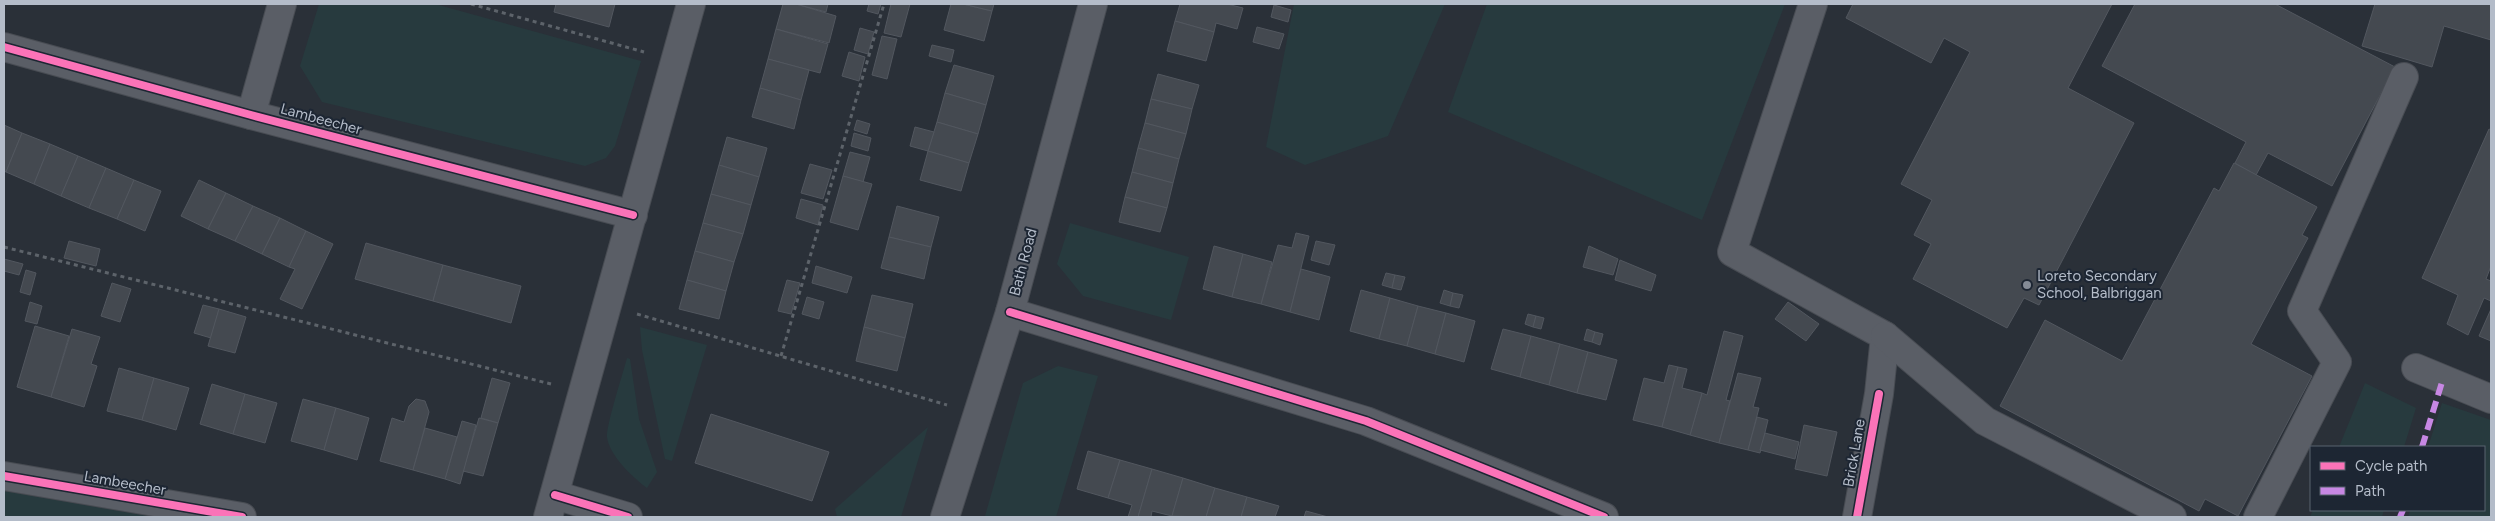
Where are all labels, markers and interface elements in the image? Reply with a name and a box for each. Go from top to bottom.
street label: Lambeecher [279,100,363,138]
street label: Bath Road [1005,226,1041,298]
place label: Loreto Secondary School, Balbriggan [2037,267,2162,302]
marker: Loreto Secondary School, Balbriggan [2021,279,2033,291]
street label: Brick Lane [1839,418,1869,488]
legend [2310,446,2485,511]
text: Cycle path [2355,457,2427,475]
street label: Lambeecher [82,467,168,499]
text: Path [2355,482,2385,500]

